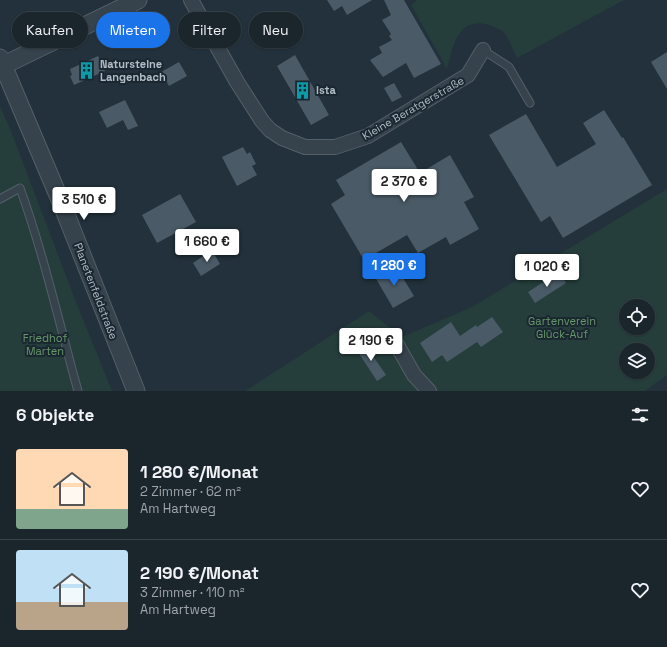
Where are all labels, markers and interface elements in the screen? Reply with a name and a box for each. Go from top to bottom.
chip: Kaufen [12,12,88,48]
chip: Mieten [96,12,170,48]
chip: Filter [178,12,241,48]
chip: Neu [249,12,303,48]
place label: Natursteine Langenbach [100,57,166,84]
building icon: Natursteine Langenbach [77,60,97,80]
street label: Kleine Beratgerstraße [360,73,466,143]
building icon: ista [293,80,313,100]
place label: ista [316,83,337,97]
pin: 2 370 € [367,169,441,203]
text: 2 370 € [381,173,427,190]
pin: 3 510 € [47,187,121,221]
text: 3 510 € [61,191,107,208]
pin: 1 660 € [170,229,244,263]
text: 1 660 € [184,233,230,250]
street label: Planetenfeldstraße [71,241,121,341]
pin: 1 280 € [357,253,431,287]
pin: 1 020 € [510,254,584,288]
text: 1 280 € [371,257,417,274]
text: 1 020 € [524,258,570,275]
map controls [619,299,655,379]
button: locate [619,299,655,335]
park label: Gartenverein Glück-Auf [528,314,596,341]
pin: 2 190 € [334,328,408,362]
park label: Friedhof Marten [23,331,67,358]
text: 2 190 € [348,332,394,349]
button: layers [619,343,655,379]
text: 6 Objekte [16,404,94,426]
icon: filters [629,404,651,426]
text: 1 280 €/Monat [140,461,259,483]
icon: home [48,465,96,513]
icon: heart [629,478,651,500]
text: 2 Zimmer · 62 m² [140,483,241,500]
text: Am Hartweg [140,500,216,517]
text: 2 190 €/Monat [140,562,259,584]
icon: home [48,566,96,614]
icon: heart [629,579,651,601]
text: 3 Zimmer · 110 m² [140,584,244,601]
text: Am Hartweg [140,601,216,618]

